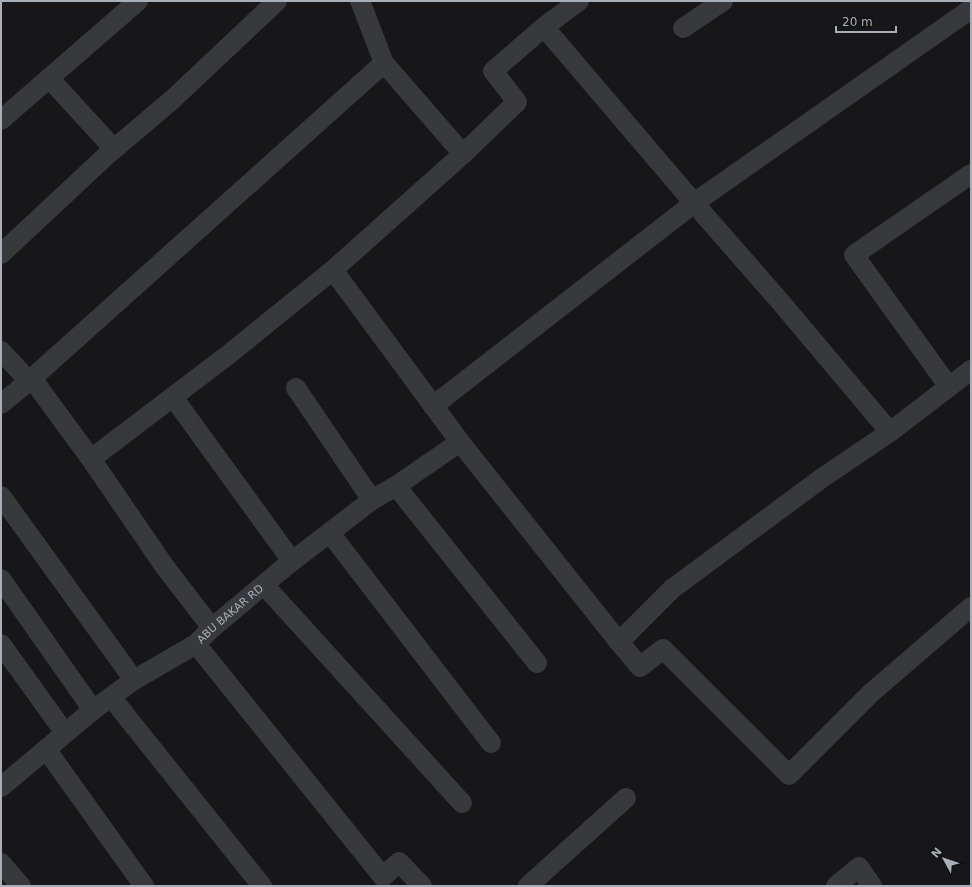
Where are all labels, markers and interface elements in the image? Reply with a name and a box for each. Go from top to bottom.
scale bar [836,8,896,34]
text: 20 m [842,15,873,29]
street label: ABU BAKAR RD [194,582,266,646]
north arrow [924,839,964,879]
text: N [929,845,945,861]

